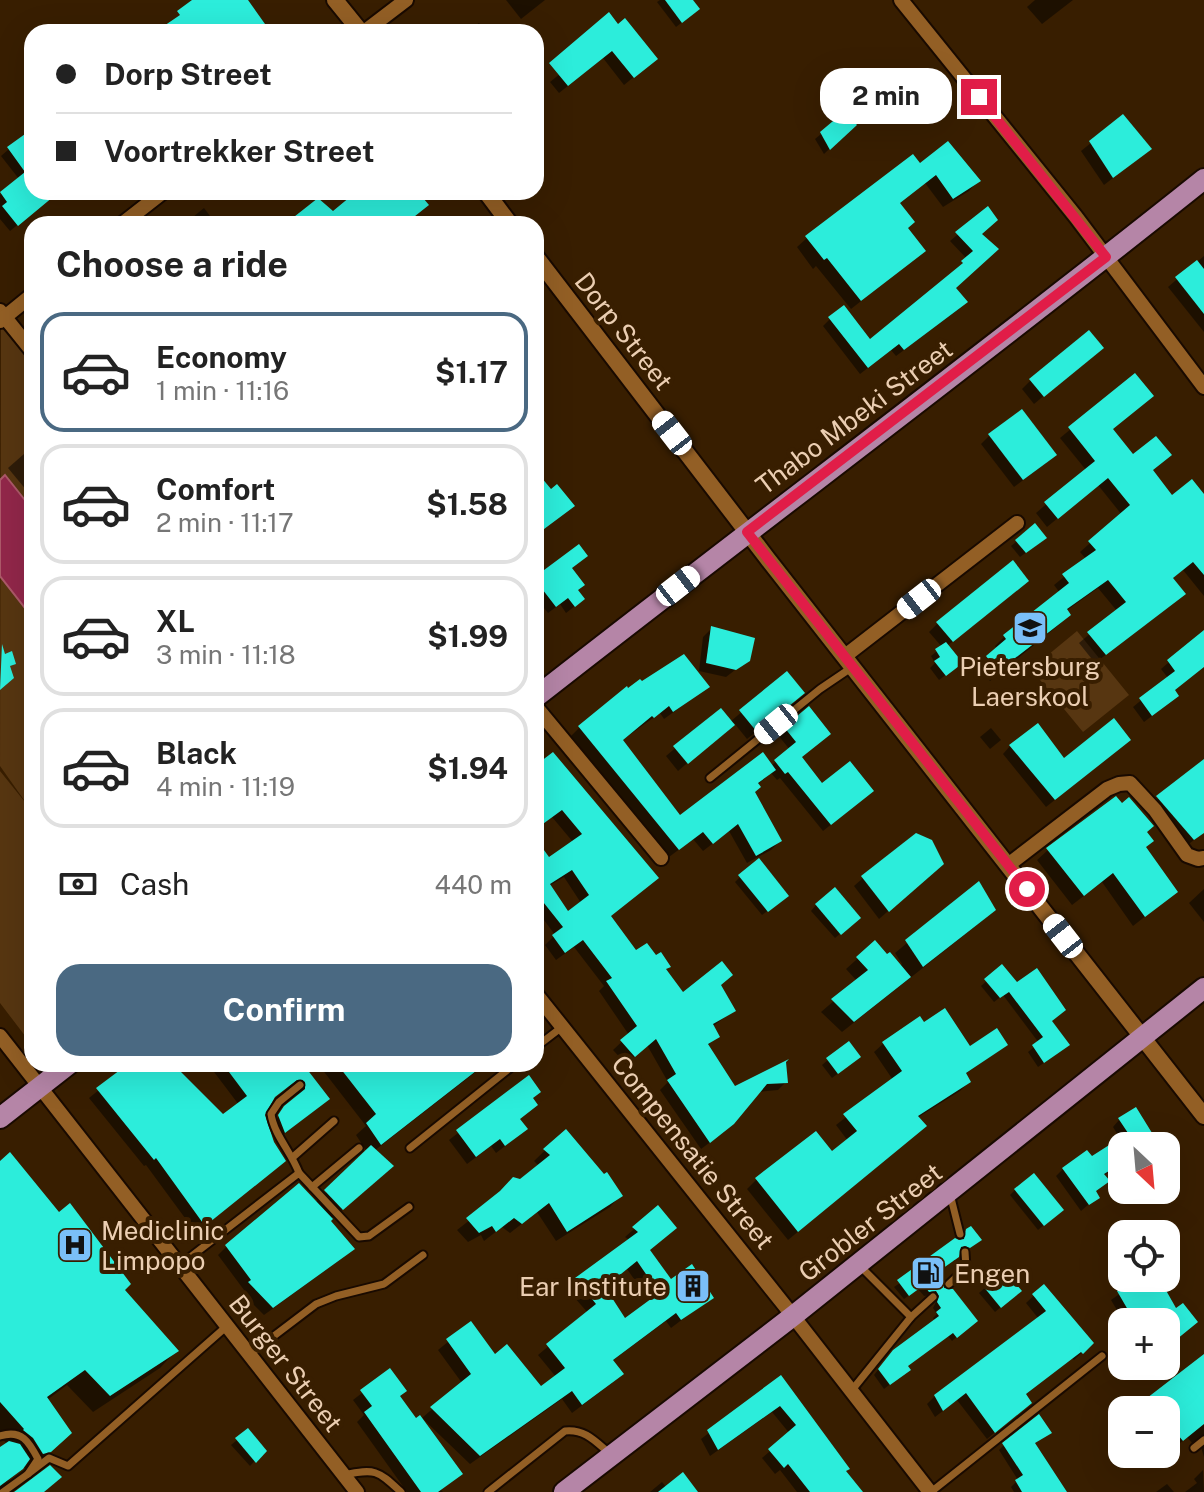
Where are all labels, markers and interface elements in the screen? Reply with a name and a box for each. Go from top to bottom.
text: Dorp Street [104,56,272,92]
callout: 2 min [819,69,951,125]
route end [961,79,997,115]
text: 2 min [852,80,920,111]
text: Voortrekker Street [104,133,374,169]
text: Choose a ride [56,243,288,285]
street label: Dorp Street [569,266,679,396]
street label: Thabo Mbeki Street [750,333,958,501]
icon: car [60,336,132,408]
text: Economy [156,339,287,375]
text: $1.17 [435,354,508,390]
text: 1 min · 11:16 [156,375,289,406]
car [648,407,696,459]
icon: car [60,468,132,540]
text: Comfort [156,471,275,507]
text: $1.58 [426,486,508,522]
text: 2 min · 11:17 [156,507,294,538]
car [652,562,704,610]
car [893,575,945,623]
icon: car [60,600,132,672]
text: XL [156,603,195,639]
school or university icon: Pietersburg Laerskool [1011,609,1049,647]
text: $1.99 [427,618,508,654]
text: 3 min · 11:18 [156,639,296,670]
place label: Pietersburg Laerskool [959,651,1101,712]
car [750,700,802,748]
icon: car [60,732,132,804]
text: Black [156,735,237,771]
text: $1.94 [427,750,508,786]
text: 4 min · 11:19 [156,771,295,802]
icon: cash [56,862,100,906]
text: Cash [120,866,189,902]
text: 440 m [435,869,512,900]
route start [1009,871,1045,907]
car [1039,910,1087,962]
button: Confirm [56,964,512,1056]
street label: Compensatie Street [605,1049,781,1255]
north arrow [1108,1132,1180,1204]
map controls [1108,1132,1180,1468]
street label: Grobler Street [792,1156,948,1288]
place label: Mediclinic Limpopo [101,1215,225,1276]
button: locate [1108,1220,1180,1292]
hospital icon: Mediclinic Limpopo [56,1226,94,1264]
fuel station icon: Engen [909,1254,947,1292]
place label: Engen [954,1258,1030,1289]
building icon: Ear Institute [674,1267,712,1305]
place label: Ear Institute [519,1271,667,1302]
street label: Burger Street [223,1288,349,1438]
button: + [1108,1308,1180,1380]
button: − [1108,1396,1180,1468]

